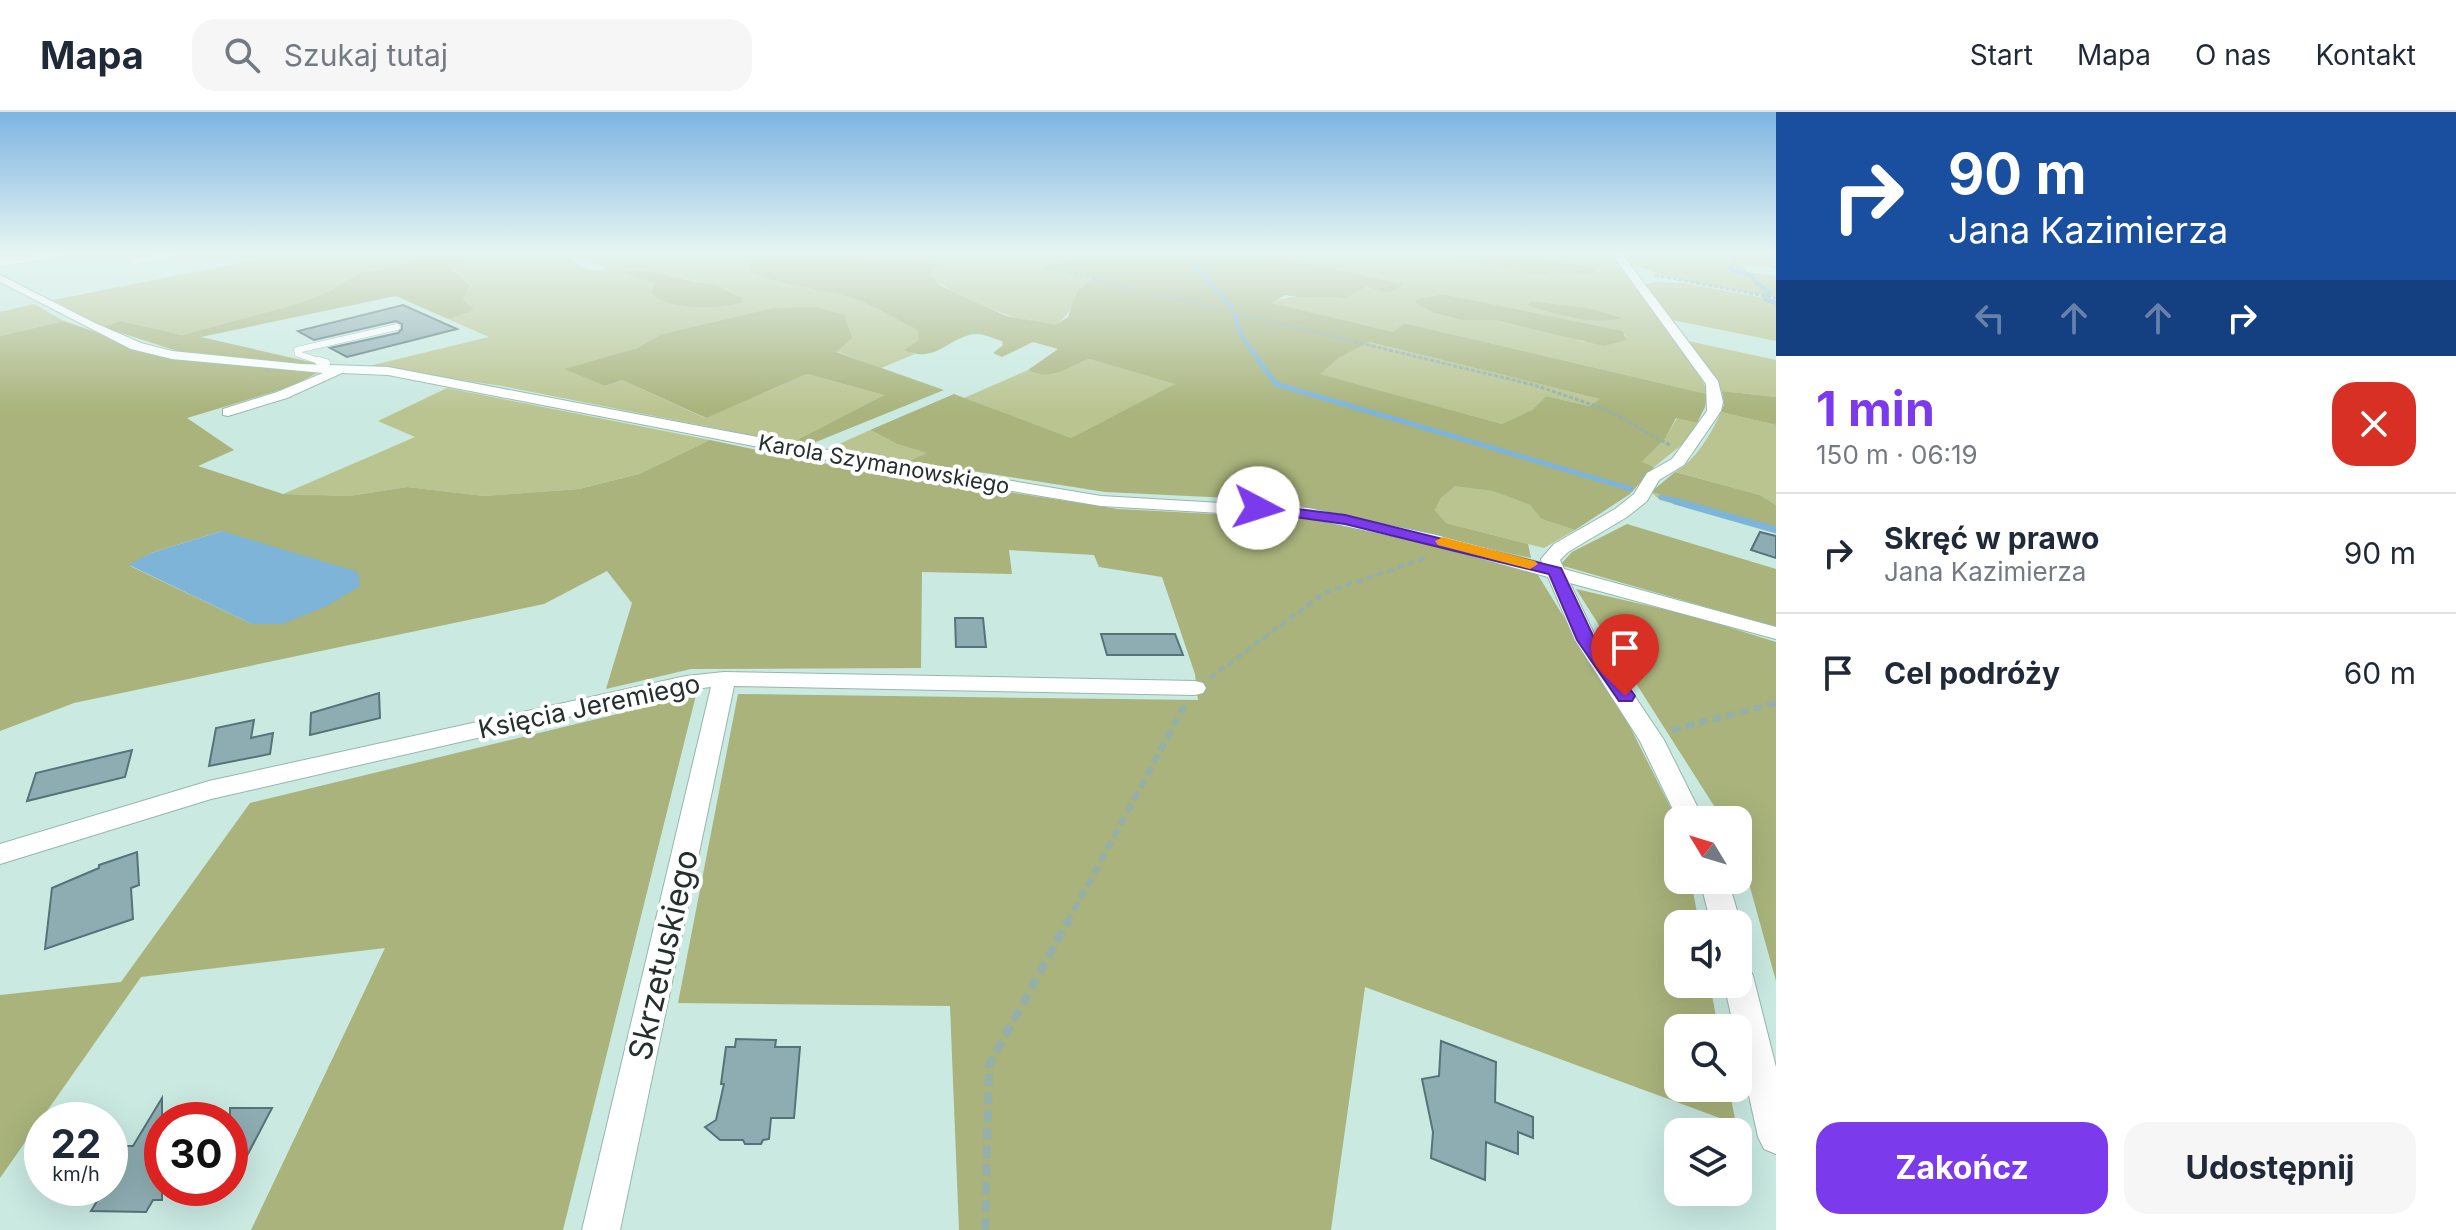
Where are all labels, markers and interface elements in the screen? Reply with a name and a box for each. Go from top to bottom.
search box [192,19,752,91]
text: Mapa [40,32,144,78]
icon: search [220,33,264,77]
text: Szukaj tutaj [284,37,448,73]
text: Start [1970,38,2033,72]
text: Mapa [2077,38,2151,72]
text: O nas [2195,38,2271,72]
text: Kontakt [2315,38,2416,72]
text: 90 m [1948,140,2087,208]
icon: right [1816,144,1920,248]
text: Jana Kazimierza [1948,208,2228,252]
icon: left [1968,296,2012,340]
icon: ahead [2052,296,2096,340]
icon: ahead [2136,296,2180,340]
icon: right [2220,296,2264,340]
text: 1 min [1816,379,1935,438]
button: close [2332,382,2416,466]
street label: Karola Szymanowskiego [756,429,1012,499]
text: 150 m · 06:19 [1816,439,1978,470]
position arrow [1216,466,1300,550]
text: Skręć w prawo [1884,520,2099,556]
icon: right [1816,531,1860,575]
text: 90 m [2344,535,2416,571]
text: Jana Kazimierza [1884,556,2086,587]
pin [1591,614,1659,696]
icon: arrive [1603,626,1647,670]
icon: arrive [1816,651,1860,695]
text: Cel podróży [1884,655,2060,691]
text: 60 m [2344,655,2416,691]
street label: Księcia Jeremiego [475,667,703,745]
north arrow [1664,806,1752,894]
map controls [1664,806,1752,1206]
street label: Skrzetuskiego [620,846,706,1064]
button: sound [1664,910,1752,998]
button: search [1664,1014,1752,1102]
speed limit sign: 30 [144,1102,248,1206]
button: layers [1664,1118,1752,1206]
text: 22 [51,1119,101,1168]
button: Zakończ [1816,1122,2108,1214]
button: Udostępnij [2124,1122,2416,1214]
text: km/h [52,1162,100,1186]

